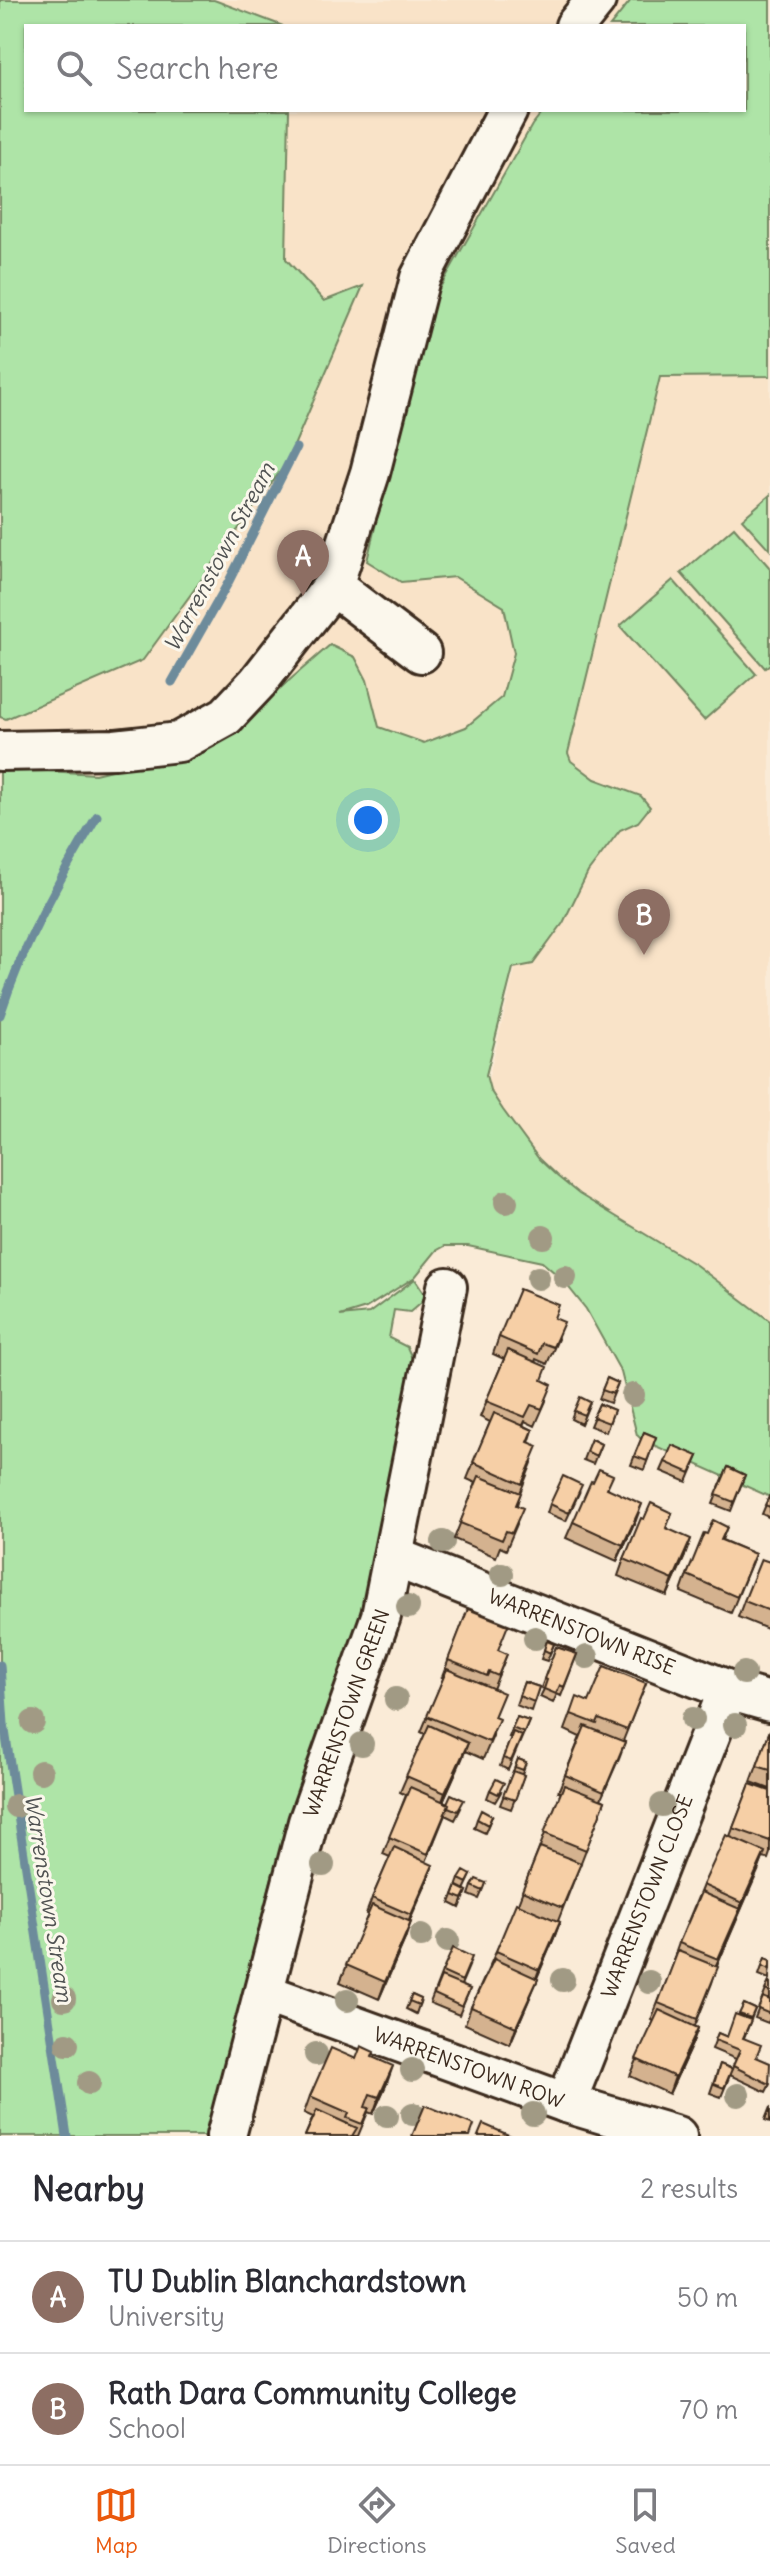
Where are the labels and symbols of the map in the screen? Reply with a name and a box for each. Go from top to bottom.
water label: Warrenstown Stream [157,457,281,656]
pin: A [277,530,329,596]
your location [348,800,388,840]
pin: B [618,889,670,955]
street label: WARRENSTOWN RISE [485,1583,679,1680]
street label: WARRENSTOWN GREEN [298,1606,394,1820]
street label: WARRENSTOWN CLOSE [595,1791,698,2001]
water label: Warrenstown Stream [19,1792,79,2005]
street label: WARRENSTOWN ROW [370,2021,568,2113]

